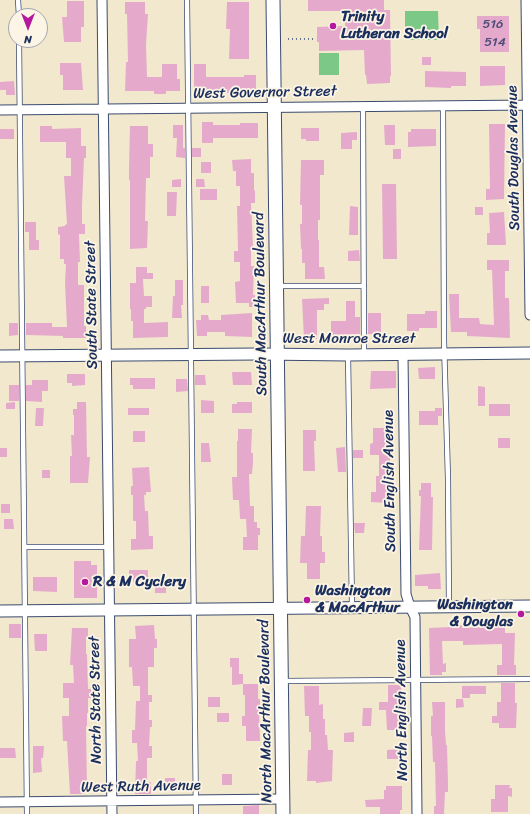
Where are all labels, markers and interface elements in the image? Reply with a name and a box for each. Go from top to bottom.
north arrow [8,8,48,48]
place label: Trinity Lutheran School [341,8,448,43]
house number: 516 [483,17,503,33]
marker: Trinity Lutheran School [328,21,338,31]
text: N [24,30,32,49]
house number: 514 [484,35,506,51]
street label: West Governor Street [193,83,337,103]
street label: South Douglas Avenue [504,85,524,231]
street label: South MacArthur Boulevard [250,212,272,396]
street label: South State Street [82,241,102,369]
street label: West Monroe Street [282,330,416,348]
street label: South English Avenue [380,410,400,552]
place label: R & M Cyclery [93,573,186,591]
marker: R & M Cyclery [80,577,90,587]
place label: Washington & MacArthur [315,582,400,617]
marker: Washington & MacArthur [302,595,312,605]
place label: Washington & Douglas [437,596,513,631]
marker: Washington & Douglas [516,609,526,619]
street label: North MacArthur Boulevard [255,619,277,803]
street label: North State Street [86,636,106,764]
street label: North English Avenue [392,639,412,781]
street label: West Ruth Avenue [81,777,201,797]

